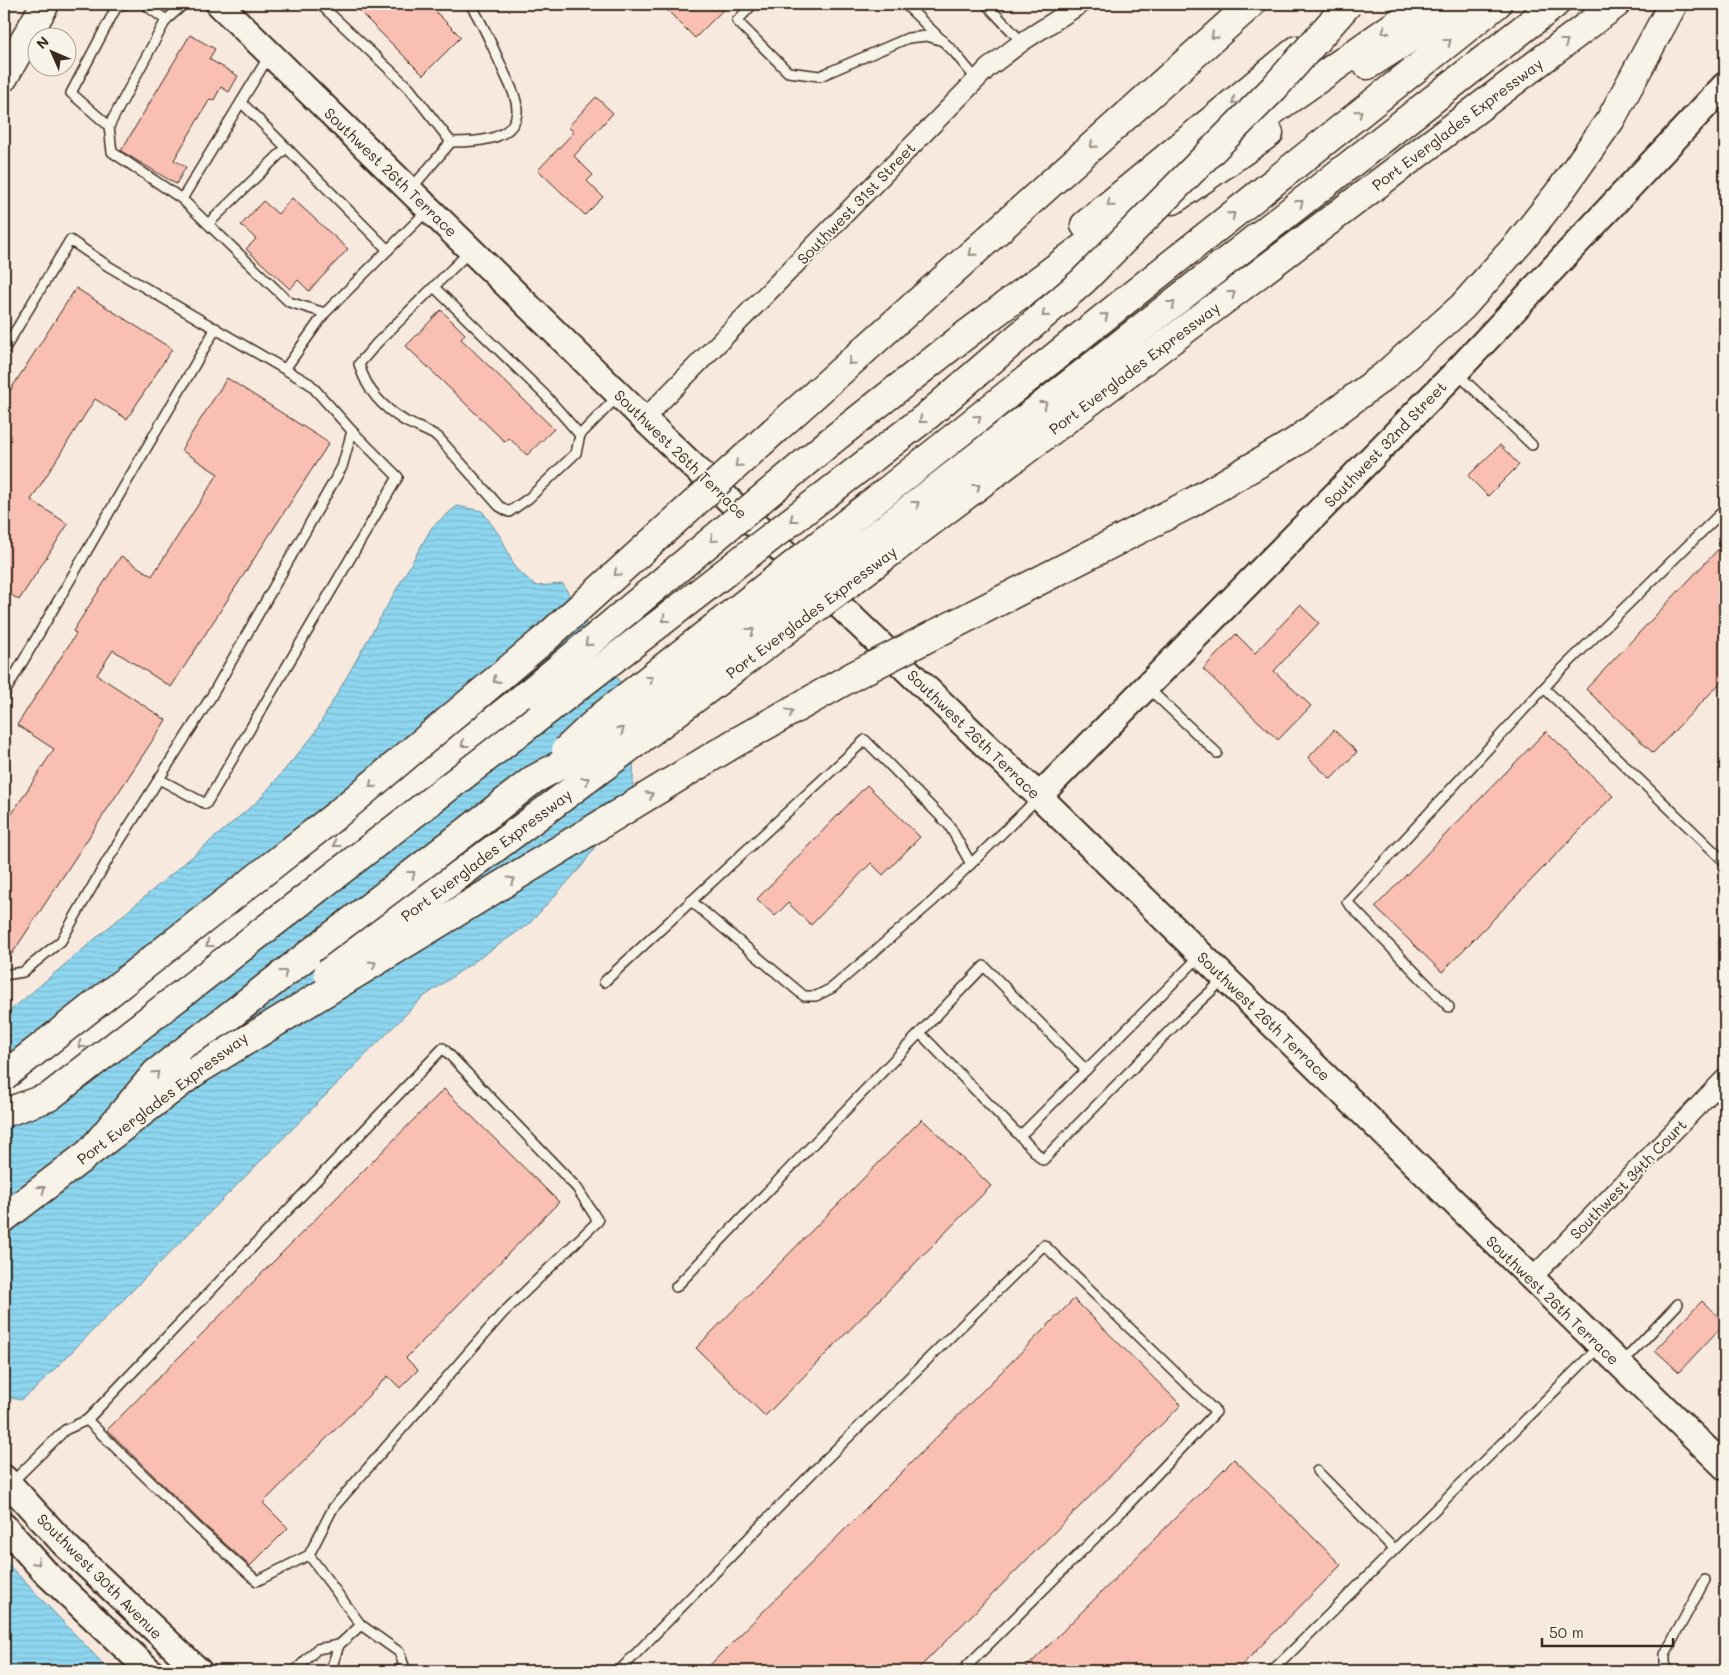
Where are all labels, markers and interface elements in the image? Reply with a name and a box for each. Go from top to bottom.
one-way arrow [1381,25,1390,35]
north arrow [28,28,78,78]
one-way arrow [1211,30,1220,39]
text: N [32,32,53,53]
one-way arrow [1559,39,1569,48]
one-way arrow [1442,40,1451,48]
street label: Port Everglades Expressway [1368,53,1546,195]
one-way arrow [1232,95,1241,104]
street label: Southwest 26th Terrace [320,103,462,241]
one-way arrow [1353,109,1362,118]
street label: Southwest 31st Street [792,138,920,268]
one-way arrow [1090,139,1099,148]
one-way arrow [1106,199,1115,208]
one-way arrow [1294,201,1303,209]
one-way arrow [1226,212,1235,220]
one-way arrow [969,248,978,257]
one-way arrow [1226,292,1235,300]
street label: Port Everglades Expressway [1045,297,1223,439]
one-way arrow [1166,301,1175,309]
one-way arrow [1042,308,1051,317]
one-way arrow [1099,314,1108,322]
one-way arrow [848,356,857,365]
street label: Southwest 32nd Street [1320,377,1450,511]
street label: Southwest 26th Terrace [610,385,752,523]
one-way arrow [1038,401,1047,409]
one-way arrow [919,414,928,422]
one-way arrow [973,414,982,423]
one-way arrow [734,458,743,467]
one-way arrow [971,485,980,493]
one-way arrow [910,501,919,509]
one-way arrow [790,514,799,522]
one-way arrow [710,534,719,542]
street label: Port Everglades Expressway [722,541,900,683]
one-way arrow [614,567,623,576]
one-way arrow [661,613,671,622]
one-way arrow [745,628,755,637]
one-way arrow [585,638,594,646]
street label: Southwest 26th Terrace [903,665,1045,803]
one-way arrow [492,675,501,684]
one-way arrow [644,676,653,685]
one-way arrow [784,708,793,718]
one-way arrow [615,727,624,735]
one-way arrow [461,738,470,746]
one-way arrow [580,777,590,786]
one-way arrow [368,780,377,789]
street label: Port Everglades Expressway [397,784,575,926]
one-way arrow [645,791,654,801]
one-way arrow [333,838,342,847]
one-way arrow [406,871,415,879]
one-way arrow [506,876,515,886]
one-way arrow [206,939,215,947]
street label: Southwest 26th Terrace [1193,947,1335,1085]
one-way arrow [367,961,376,971]
one-way arrow [278,971,287,979]
street label: Port Everglades Expressway [73,1027,251,1169]
one-way arrow [77,1039,87,1048]
one-way arrow [151,1071,160,1080]
street label: Southwest 34th Court [1565,1115,1691,1243]
one-way arrow [37,1185,46,1194]
street label: Southwest 26th Terrace [1482,1231,1624,1369]
street label: Southwest 30th Avenue [33,1509,167,1643]
one-way arrow [31,1557,40,1566]
scale bar [1542,1615,1673,1647]
text: 50 m [1549,1622,1584,1642]

